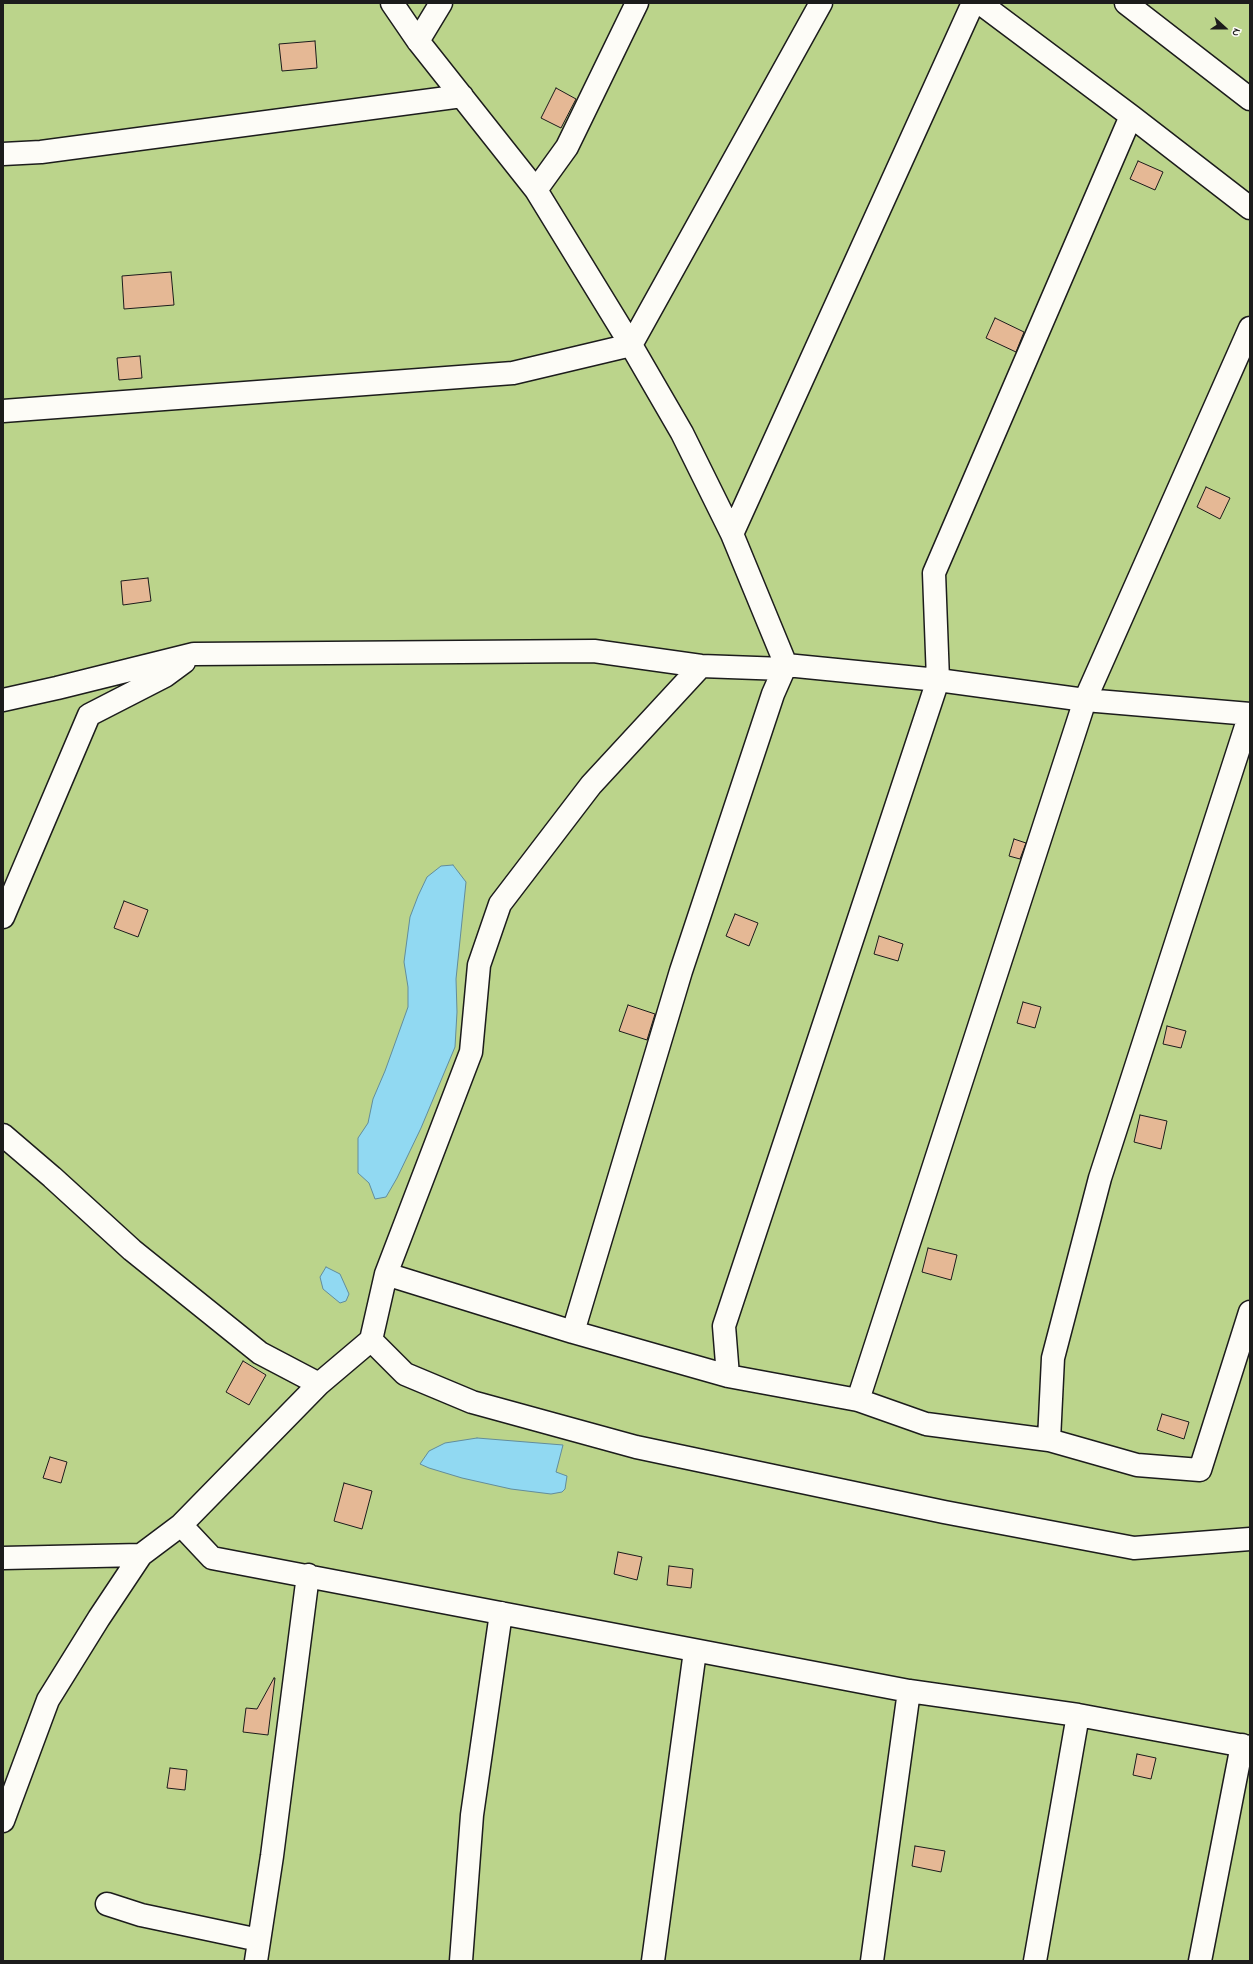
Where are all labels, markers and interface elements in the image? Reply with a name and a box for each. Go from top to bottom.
north arrow [1205,8,1245,48]
text: N [1227,26,1245,39]

